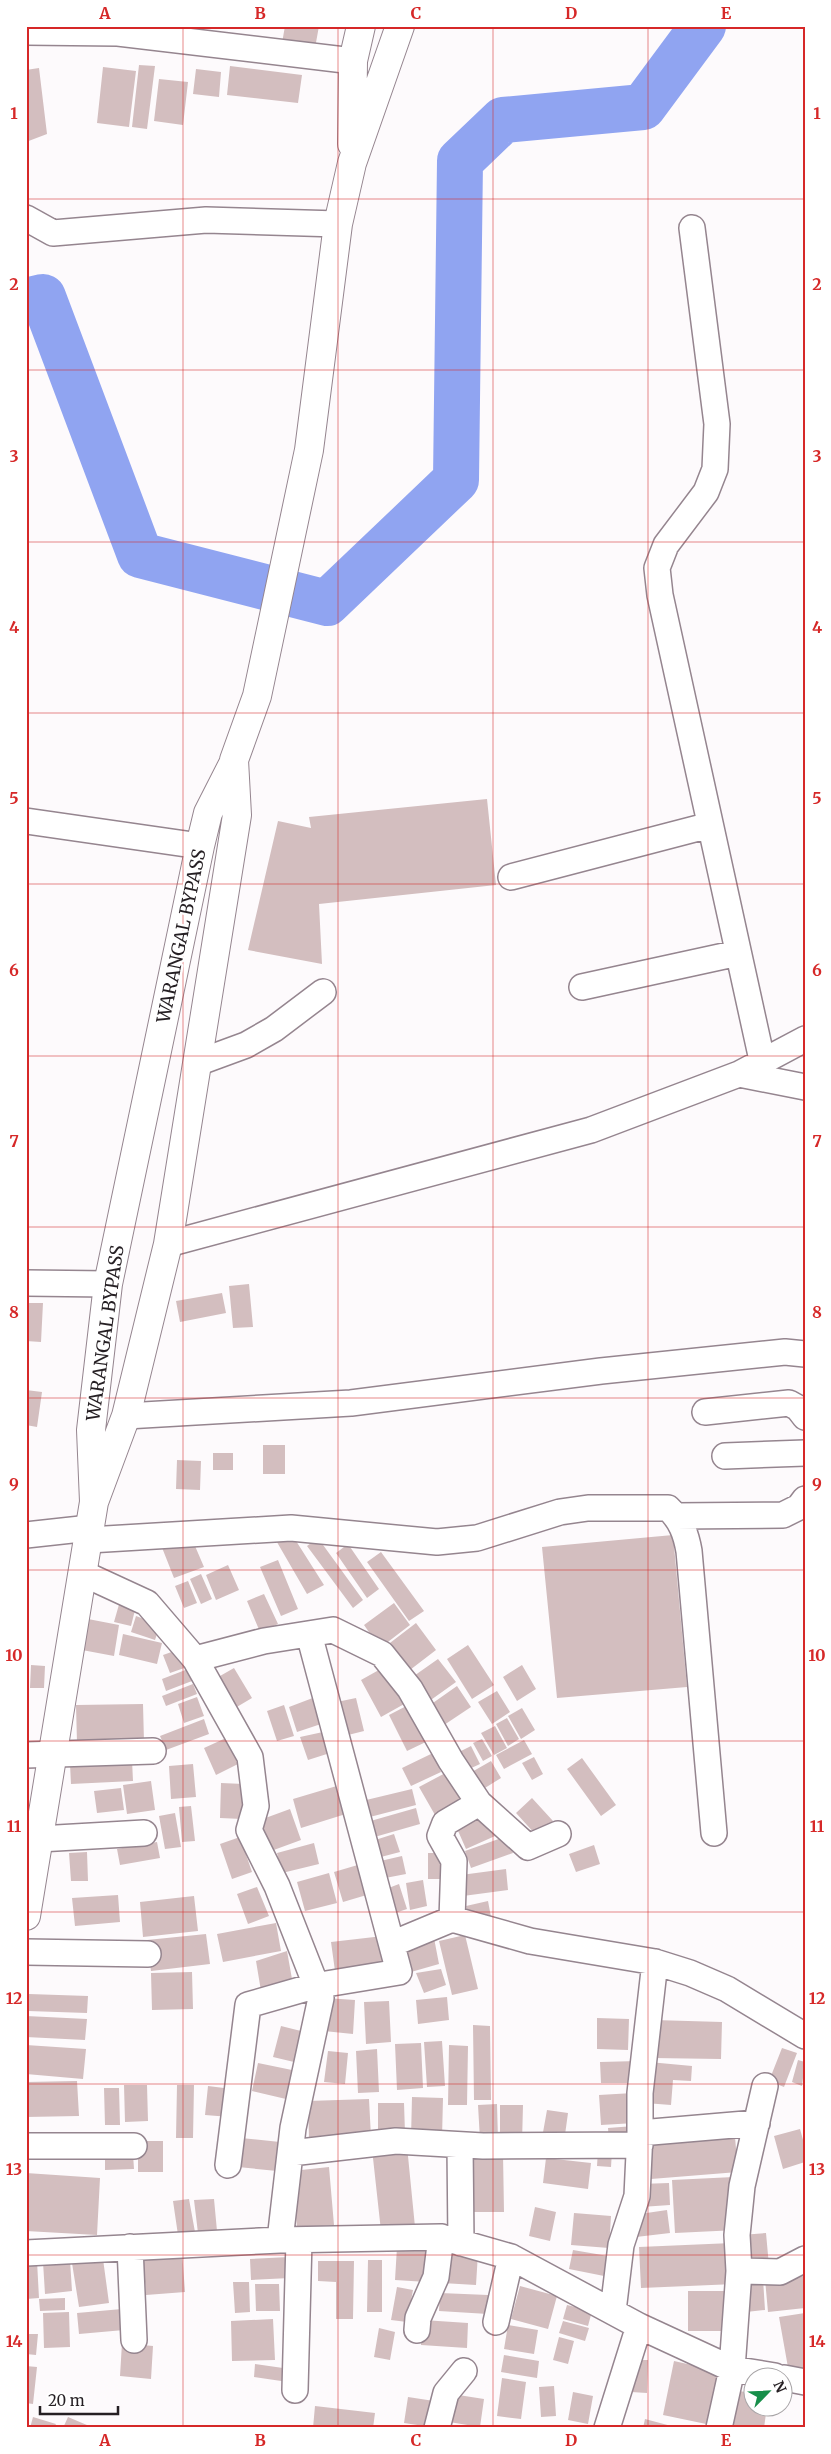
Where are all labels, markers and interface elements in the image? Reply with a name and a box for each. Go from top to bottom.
text: A [98,3,111,23]
text: B [254,3,266,23]
text: C [411,3,421,23]
text: D [565,3,577,23]
text: E [721,3,732,23]
text: 1 [10,103,18,123]
text: 1 [813,103,821,123]
text: 2 [9,274,19,294]
text: 2 [812,274,822,294]
text: 3 [9,446,19,466]
text: 3 [812,446,822,466]
text: 4 [9,617,19,637]
text: 4 [812,617,822,637]
text: 5 [9,788,19,808]
text: 5 [812,788,822,808]
street label: WARANGAL BYPASS [151,847,211,1026]
text: 6 [9,960,19,980]
text: 6 [812,960,822,980]
text: 7 [9,1131,19,1151]
text: 7 [812,1131,822,1151]
street label: WARANGAL BYPASS [81,1243,129,1423]
text: 8 [9,1302,19,1322]
text: 8 [812,1302,822,1322]
text: 9 [9,1474,19,1494]
text: 9 [812,1474,822,1494]
text: 10 [5,1645,23,1665]
text: 10 [808,1645,826,1665]
text: 11 [7,1816,22,1836]
text: 11 [810,1816,825,1836]
text: 12 [6,1988,22,2008]
text: 12 [809,1988,825,2008]
text: 13 [6,2159,22,2179]
text: 13 [809,2159,825,2179]
text: 14 [6,2331,22,2351]
text: 14 [809,2331,825,2351]
north arrow [744,2366,794,2416]
text: N [769,2378,790,2395]
scale bar [40,2384,118,2416]
text: 20 m [48,2391,85,2410]
text: A [98,2430,111,2450]
text: B [254,2430,266,2450]
text: C [411,2430,421,2450]
text: D [565,2430,577,2450]
text: E [721,2430,732,2450]

